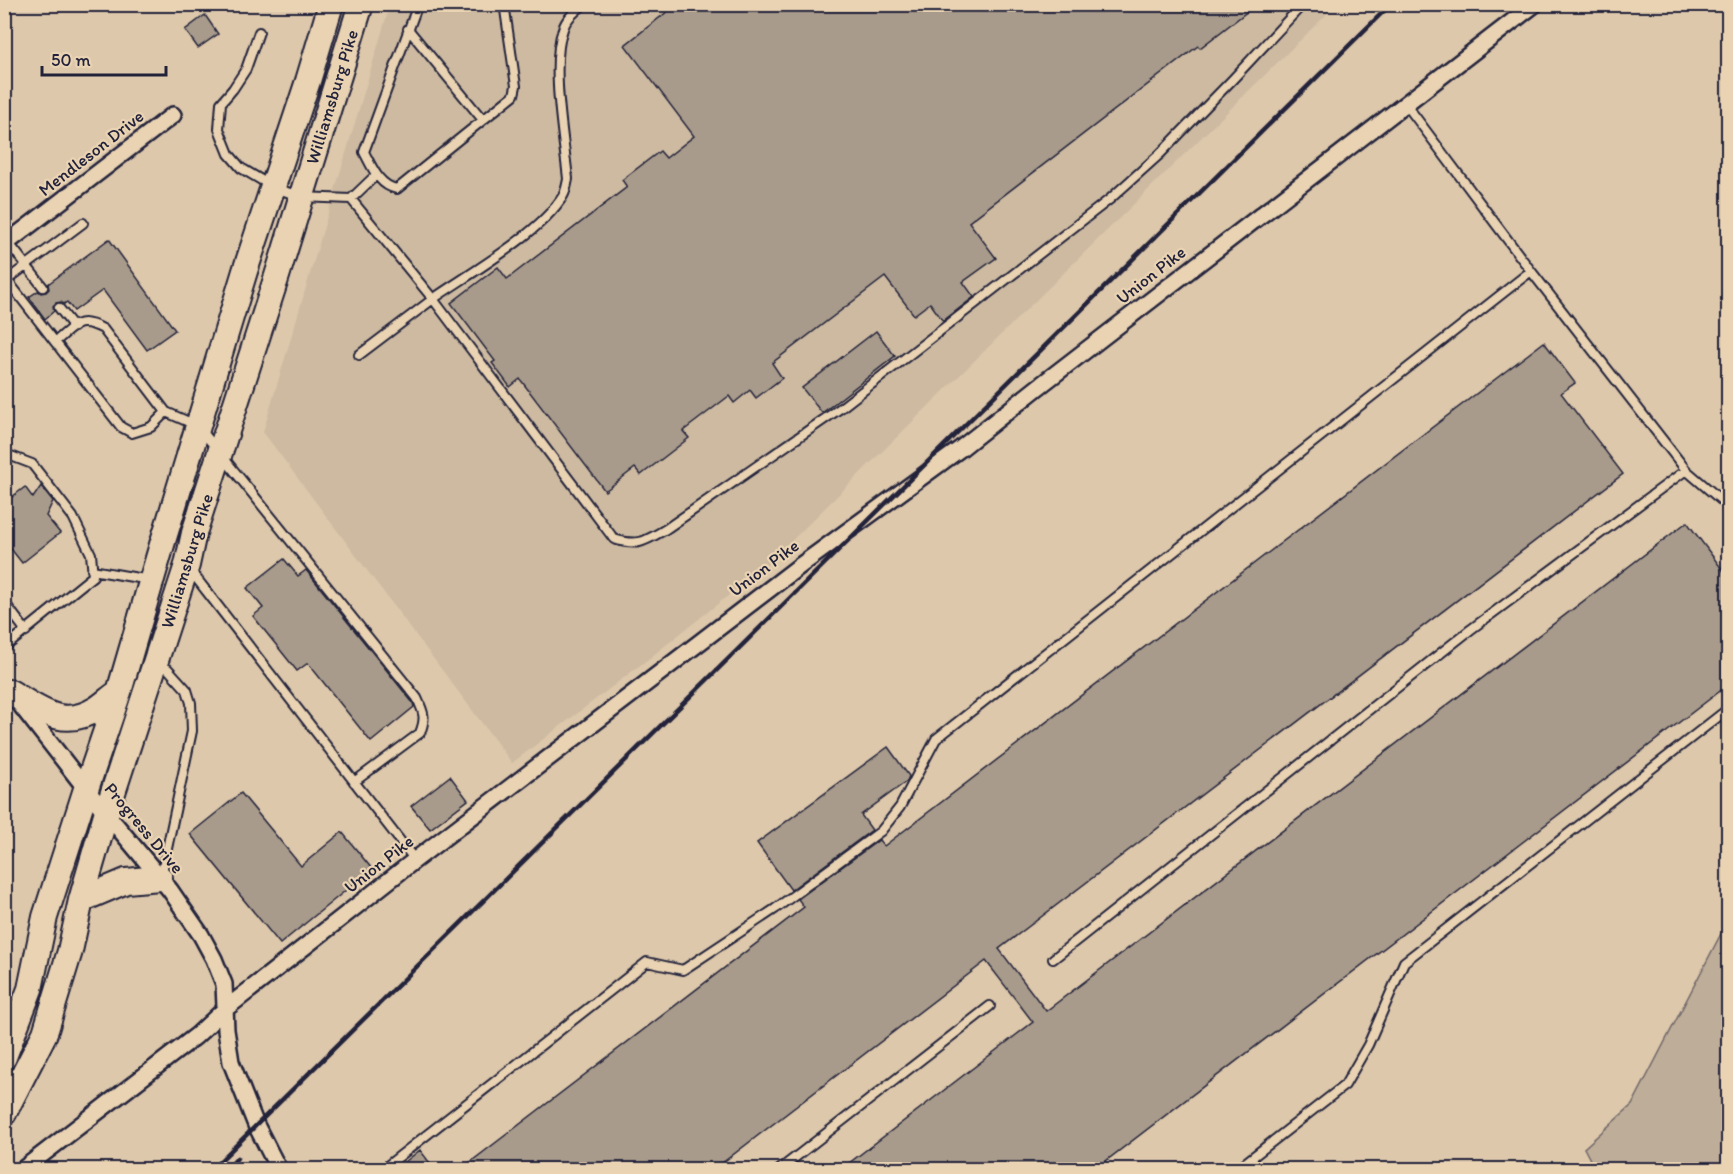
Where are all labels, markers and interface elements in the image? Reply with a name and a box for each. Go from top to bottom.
street label: Williamsburg Pike [301,27,363,167]
scale bar [42,39,166,77]
text: 50 m [51,49,91,71]
street label: Mendleson Drive [34,105,148,201]
street label: Union Pike [1112,241,1190,309]
street label: Williamsburg Pike [156,491,218,631]
street label: Union Pike [725,534,803,602]
street label: Progress Drive [100,778,188,878]
street label: Union Pike [340,830,418,898]

